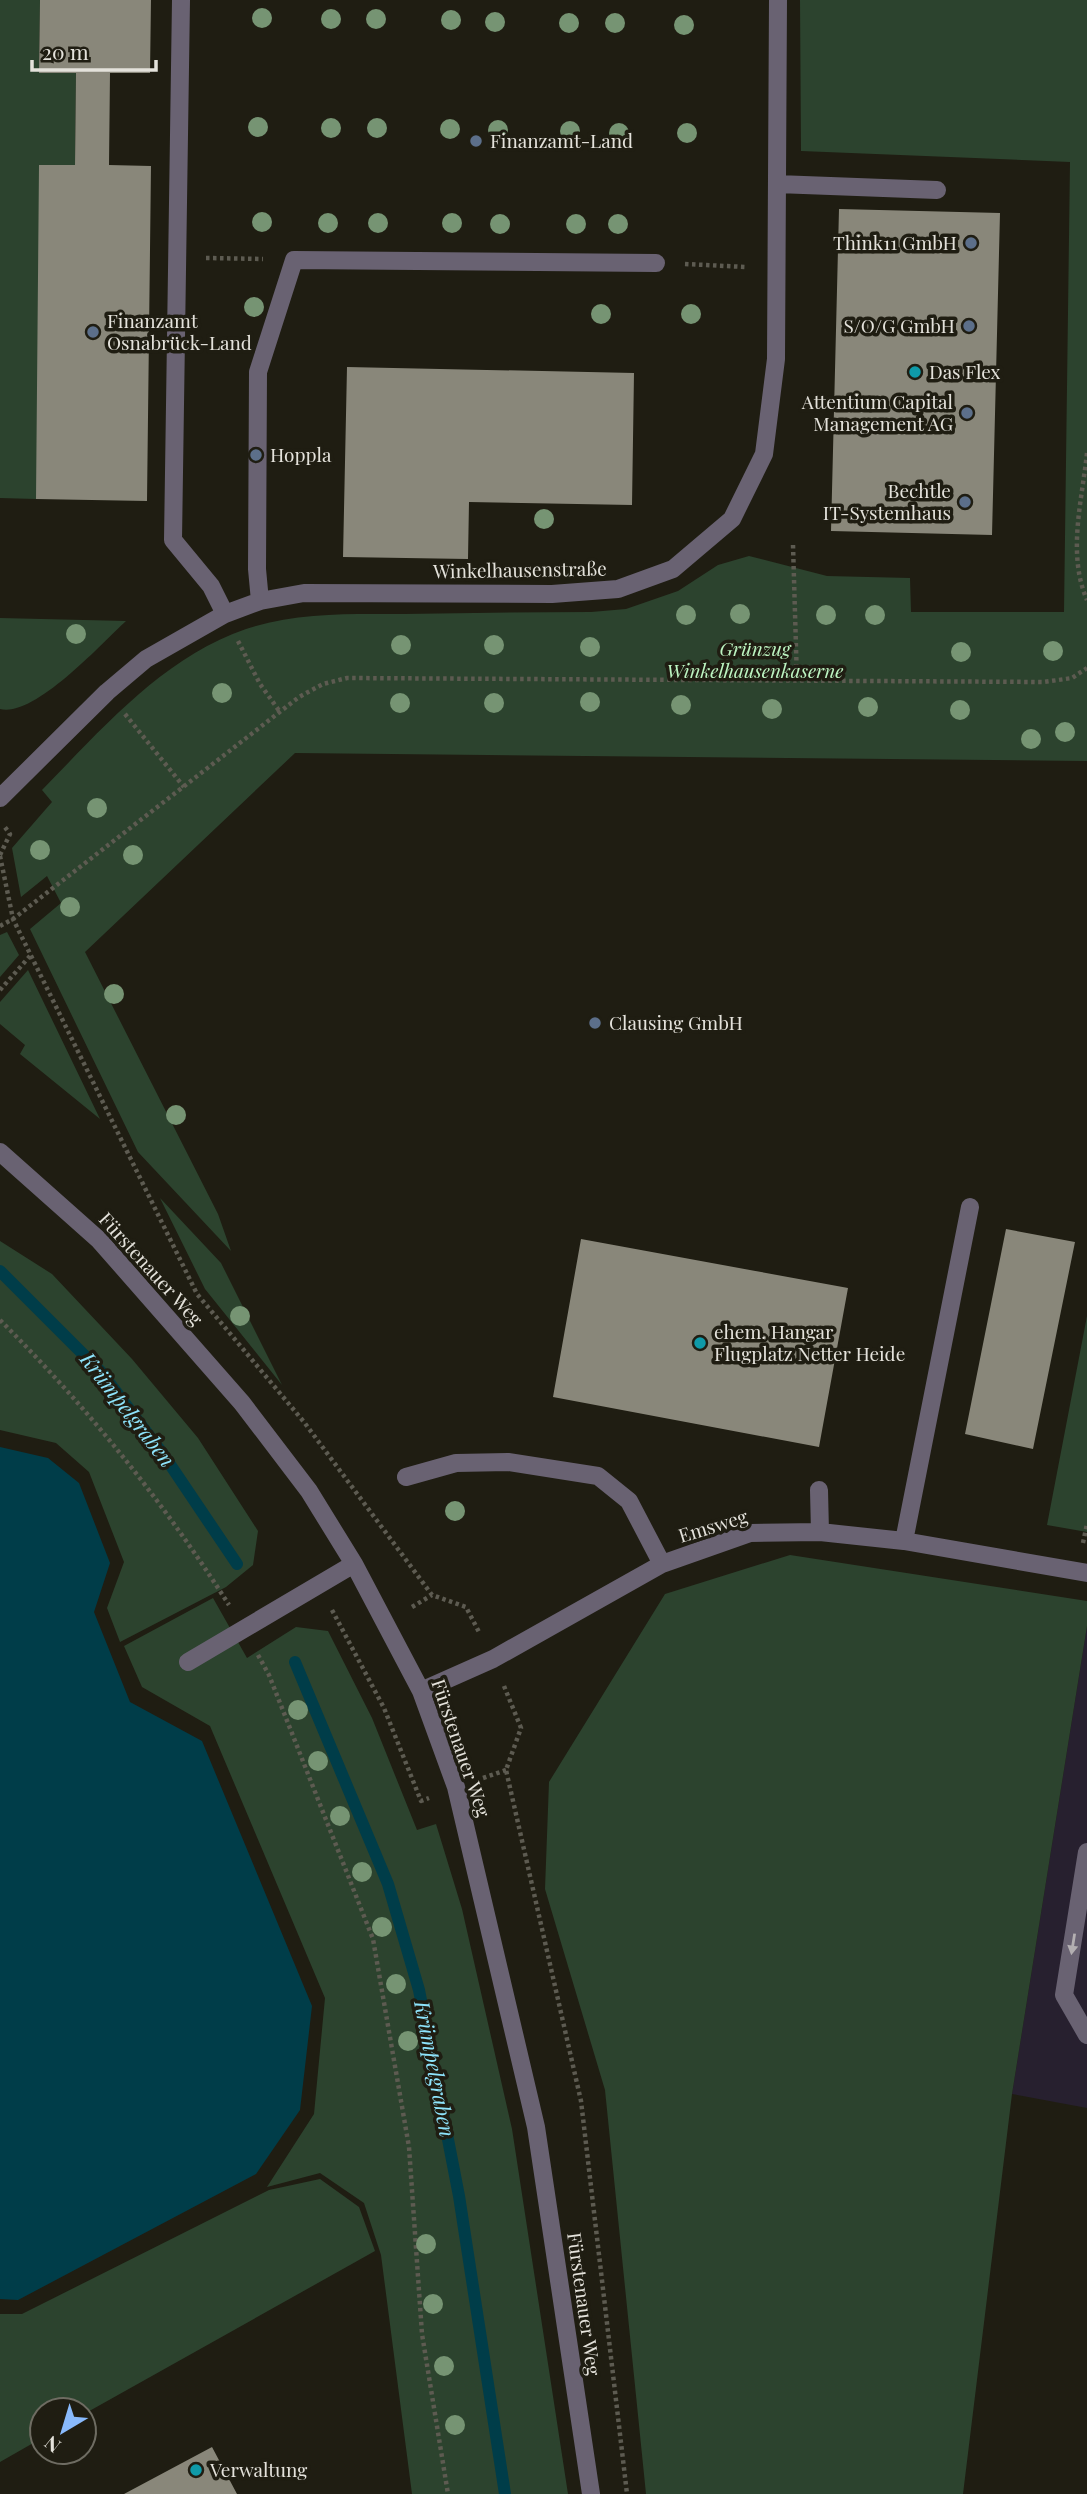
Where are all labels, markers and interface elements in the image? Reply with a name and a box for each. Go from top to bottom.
scale bar [32,28,156,72]
text: 20 m [42,37,89,65]
place label: Finanzamt-Land [490,127,633,153]
marker: Finanzamt-Land [468,133,484,149]
place label: Think11 GmbH [833,229,957,255]
marker: Think11 GmbH [963,235,979,251]
place label: Finanzamt Osnabrück-Land [107,307,252,355]
place label: S/O/G GmbH [843,312,955,338]
marker: S/O/G GmbH [961,318,977,334]
marker: Finanzamt Osnabrück-Land [85,324,101,340]
place label: Das Flex [929,358,1001,384]
marker: Das Flex [907,364,923,380]
place label: Attentium Capital Management AG [801,388,954,436]
marker: Attentium Capital Management AG [959,405,975,421]
place label: Hoppla [270,441,332,467]
marker: Hoppla [248,447,264,463]
place label: Bechtle IT-Systemhaus [823,477,951,525]
marker: Bechtle IT-Systemhaus [957,494,973,510]
street label: Winkelhausenstraße [432,554,607,584]
park label: Grünzug Winkelhausenkaserne [667,635,843,683]
place label: Clausing GmbH [609,1009,743,1035]
marker: Clausing GmbH [587,1015,603,1031]
street label: Fürstenauer Weg [94,1206,210,1331]
place label: ehem. Hangar Flugplatz Netter Heide [714,1318,905,1366]
marker: ehem. Hangar Flugplatz Netter Heide [692,1335,708,1351]
water label: Krümpelgraben [74,1345,182,1472]
street label: Emsweg [675,1502,750,1548]
street label: Fürstenauer Weg [426,1675,498,1820]
one-way arrow [1067,1933,1078,1955]
water label: Krümpelgraben [409,1997,463,2139]
street label: Fürstenauer Weg [562,2231,608,2377]
north arrow [28,2396,98,2466]
text: N [38,2431,65,2460]
place label: Verwaltung [209,2456,307,2482]
marker: Verwaltung [188,2462,204,2478]

